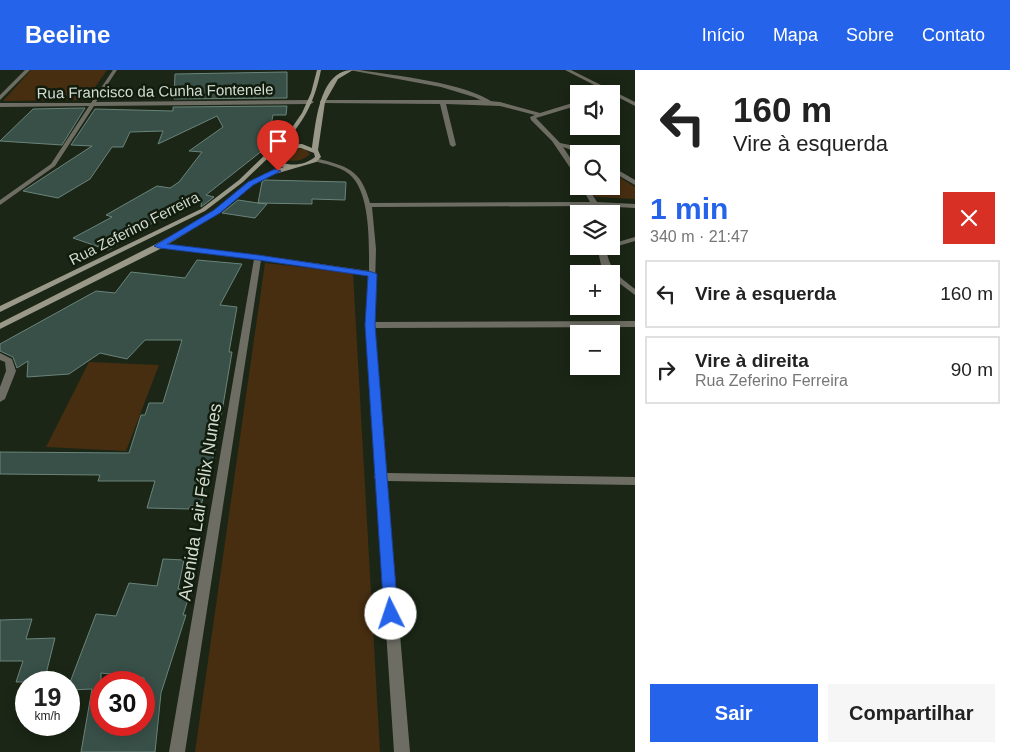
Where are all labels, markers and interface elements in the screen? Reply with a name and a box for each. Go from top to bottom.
text: Beeline [25,21,110,48]
text: Início [702,25,745,45]
text: Mapa [773,25,818,45]
text: Sobre [846,25,894,45]
text: Contato [922,25,985,45]
street label: Rua Francisco da Cunha Fontenele [36,80,274,102]
map controls [570,85,620,375]
button: sound [570,85,620,135]
icon: left [650,90,715,155]
text: 160 m [733,90,832,129]
pin [257,120,299,171]
icon: arrive [264,127,292,155]
text: Vire à esquerda [733,131,888,156]
button: search [570,145,620,195]
street label: Rua Zeferino Ferreira [66,188,202,268]
text: 1 min [650,192,728,225]
button: close [943,192,995,244]
button: layers [570,205,620,255]
text: 340 m · 21:47 [650,228,749,245]
button: + [570,265,620,315]
icon: left [652,280,680,308]
text: Vire à esquerda [695,283,836,304]
text: 160 m [940,283,993,304]
button: − [570,325,620,375]
text: Vire à direita [695,350,809,371]
icon: right [652,356,680,384]
text: 90 m [951,359,993,380]
text: Rua Zeferino Ferreira [695,372,848,389]
street label: Avenida Lair Félix Nunes [174,402,226,602]
position arrow [364,587,416,639]
speed limit sign: 30 [90,671,155,736]
text: 19 [34,683,61,711]
button: Sair [650,684,818,742]
button: Compartilhar [828,684,995,742]
text: km/h [34,709,61,723]

